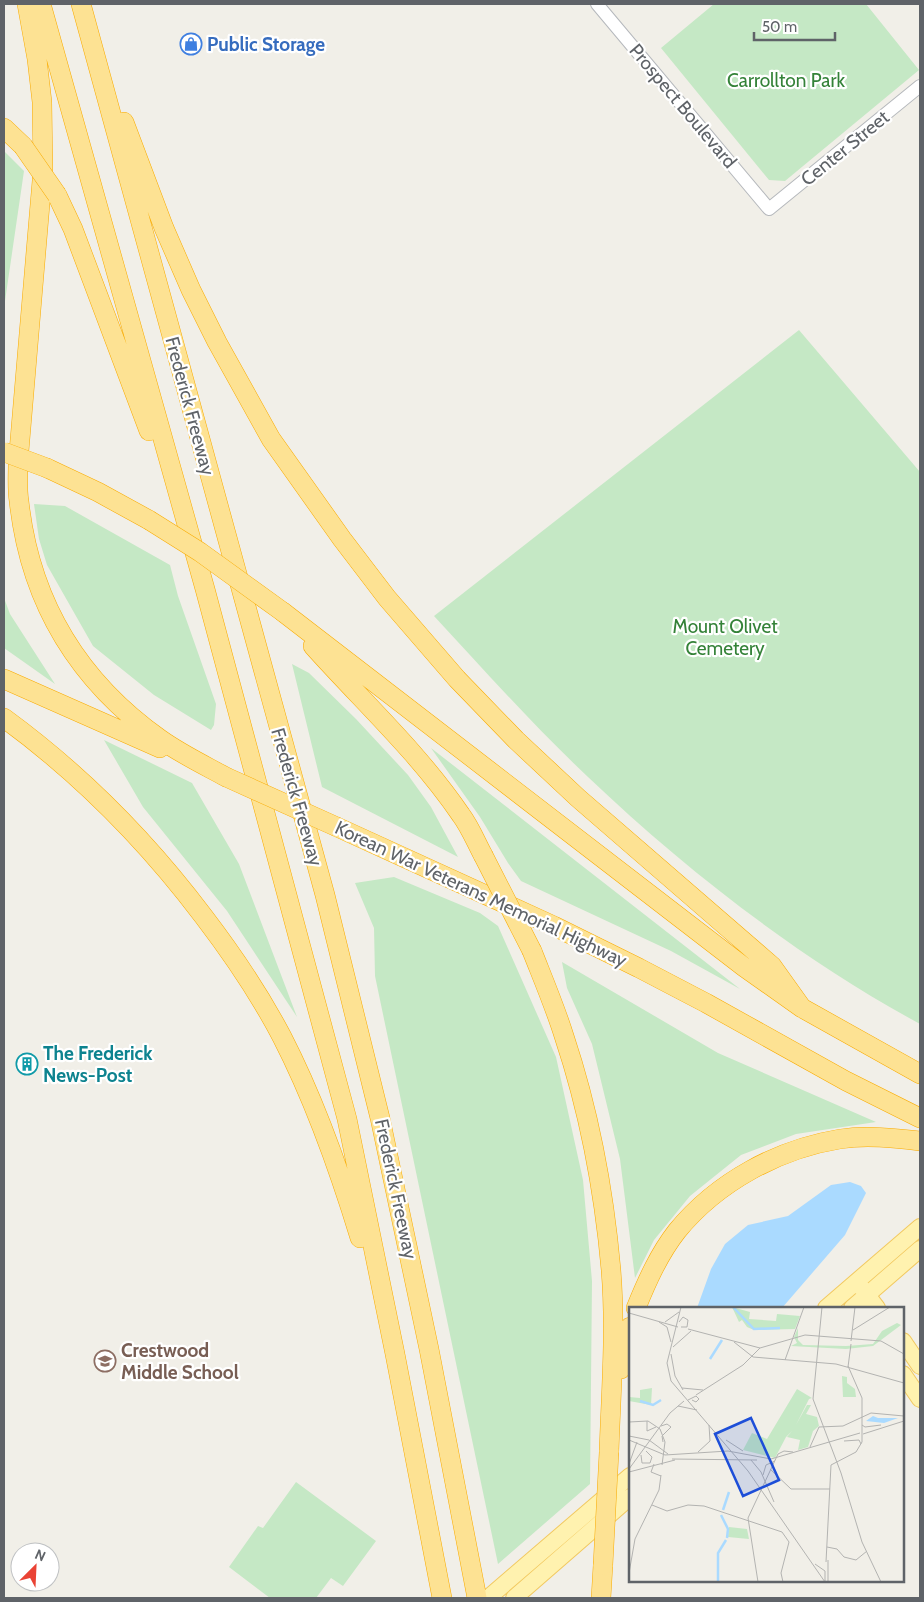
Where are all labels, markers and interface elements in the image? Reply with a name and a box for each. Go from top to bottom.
scale bar [754,10,835,42]
text: 50 m [762,18,797,36]
shop icon: Public Storage [179,32,203,56]
place label: Public Storage [207,33,325,56]
street label: Prospect Boulevard [624,39,742,173]
park label: Carrollton Park [727,69,845,92]
street label: Center Street [796,105,894,191]
street label: Frederick Freeway [160,334,220,478]
park label: Mount Olivet Cemetery [672,615,778,660]
street label: Frederick Freeway [266,725,328,869]
street label: Korean War Veterans Memorial Highway [331,816,631,972]
place label: The Frederick News-Post [43,1042,153,1087]
building icon: The Frederick News-Post [15,1052,39,1076]
street label: Frederick Freeway [370,1117,422,1262]
inset map [629,1307,904,1582]
place label: Crestwood Middle School [121,1339,239,1384]
school or university icon: Crestwood Middle School [93,1349,117,1373]
north arrow [10,1542,60,1592]
text: N [32,1545,48,1565]

